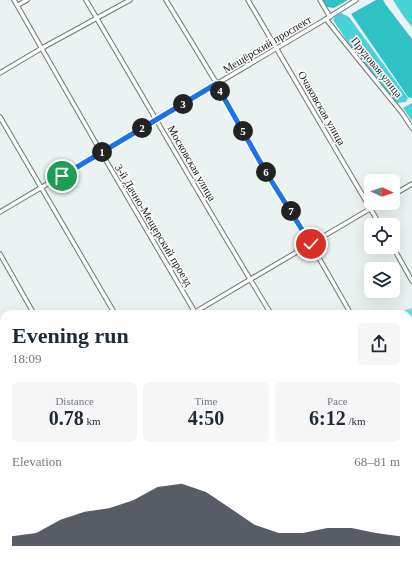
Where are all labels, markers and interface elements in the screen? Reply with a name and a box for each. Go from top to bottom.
street label: Мещёрский проспект [221,13,314,75]
street label: Прудовая улица [349,34,405,100]
street label: Очаковская улица [296,69,348,147]
pin: 4 [210,81,230,101]
text: 4 [217,85,223,97]
pin: 3 [173,94,193,114]
text: 3 [180,98,186,110]
pin: 2 [132,118,152,138]
pin: 5 [233,121,253,141]
text: 2 [139,122,145,134]
street label: Московская улица [165,123,219,203]
text: 5 [240,125,246,137]
pin: 1 [92,142,112,162]
text: 1 [99,146,105,158]
pin [45,159,79,193]
street label: 3-й Дачно-Мещерский проезд [113,162,195,289]
pin: 6 [256,162,276,182]
icon: arrive [51,165,73,187]
text: 6 [263,166,269,178]
north arrow [364,174,400,210]
map controls [364,174,400,298]
pin: 7 [281,201,301,221]
text: 7 [288,205,294,217]
button: locate [364,218,400,254]
pin [294,227,328,261]
icon: check [300,233,322,255]
button: layers [364,262,400,298]
text: Evening run [12,323,129,348]
button: share [358,323,400,365]
text: 18:09 [12,351,42,366]
text: Distance [55,395,94,407]
text: Time [195,395,217,407]
text: Pace [327,395,348,407]
text: 0.78 [49,407,84,429]
text: 4:50 [188,407,224,429]
text: 6:12 [309,407,346,429]
text: km [84,415,101,427]
text: /km [346,415,366,427]
text: Elevation [12,454,62,469]
text: 68–81 m [354,454,400,469]

